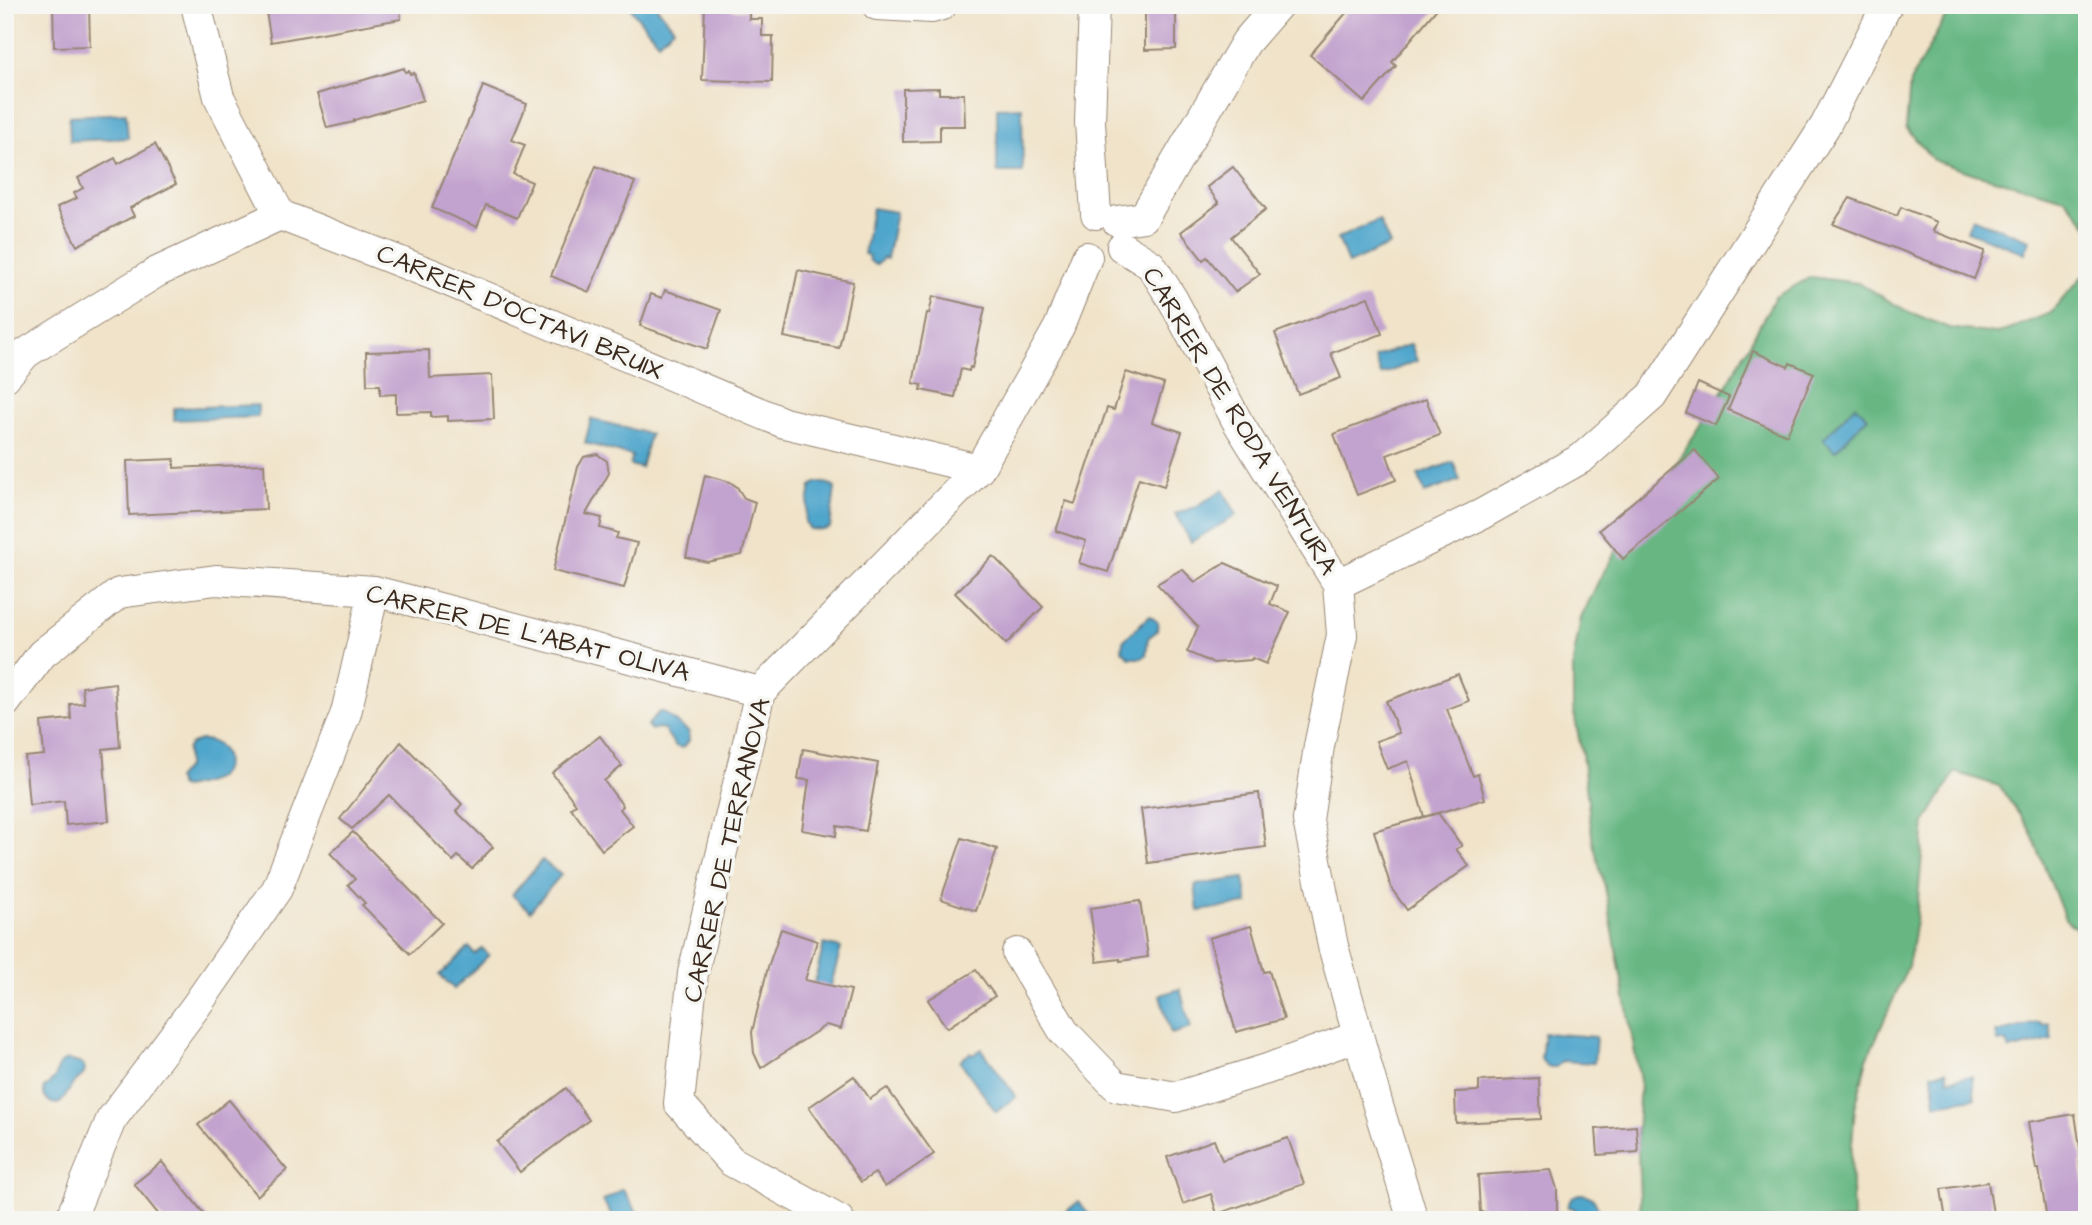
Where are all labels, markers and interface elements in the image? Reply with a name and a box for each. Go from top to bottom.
street label: CARRER D'OCTAVI BRUIX [371,235,669,389]
street label: CARRER DE RODA VENTURA [1134,260,1347,582]
street label: CARRER DE L'ABAT OLIVA [363,575,694,691]
street label: CARRER DE TERRANOVA [674,694,780,1006]

